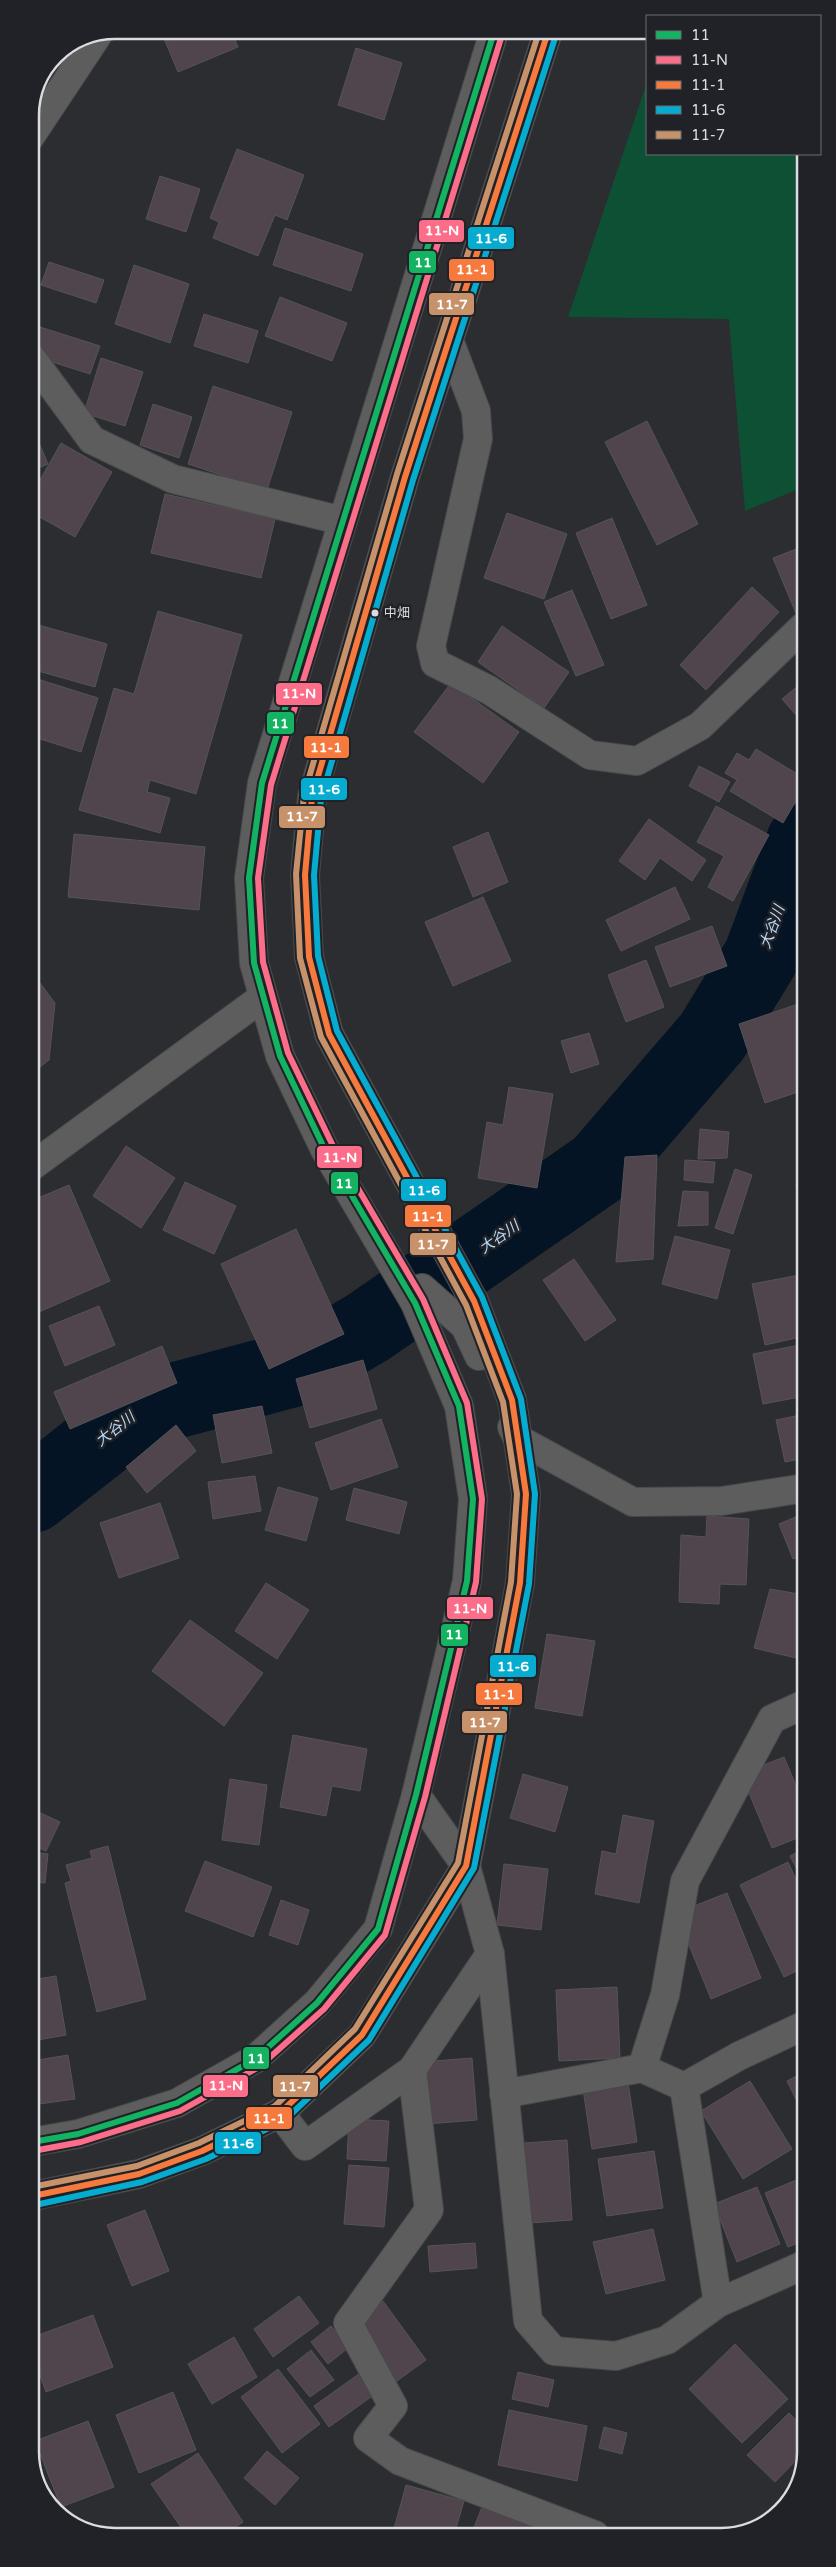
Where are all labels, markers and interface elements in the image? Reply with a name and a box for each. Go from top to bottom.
legend [646,15,821,155]
text: 11 [691,26,710,44]
text: 11-N [691,51,728,69]
text: 11-1 [691,76,725,94]
text: 11-6 [691,101,725,119]
text: 11-7 [691,126,725,144]
line badge: 11-N [418,219,465,243]
text: 11-N [425,222,459,239]
line badge: 11-6 [467,226,515,250]
text: 11-6 [475,230,507,247]
line badge: 11 [408,250,437,274]
text: 11 [414,254,432,271]
line badge: 11-1 [448,258,495,282]
text: 11-1 [456,261,488,278]
line badge: 11-7 [428,292,475,316]
text: 11-7 [436,296,468,313]
place label: 中畑 [384,605,410,621]
marker: 中畑 [370,608,380,618]
line badge: 11-N [275,682,323,706]
text: 11-N [282,685,316,702]
line badge: 11 [266,711,295,735]
text: 11 [271,715,289,732]
line badge: 11-1 [303,735,350,759]
text: 11-1 [310,739,342,756]
line badge: 11-6 [300,777,348,801]
text: 11-6 [308,781,340,798]
line badge: 11-7 [278,805,326,829]
text: 11-7 [286,808,318,825]
water label: 大谷川 [756,901,789,951]
line badge: 11-N [316,1145,363,1169]
text: 11-N [323,1149,357,1166]
line badge: 11 [330,1171,359,1195]
text: 11 [335,1175,353,1192]
line badge: 11-6 [400,1178,447,1202]
text: 11-6 [408,1182,440,1199]
line badge: 11-1 [404,1204,452,1228]
text: 11-1 [412,1208,444,1225]
water label: 大谷川 [475,1216,524,1257]
line badge: 11-7 [409,1232,457,1256]
text: 11-7 [417,1236,449,1253]
water label: 大谷川 [92,1407,140,1450]
line badge: 11-N [446,1596,494,1620]
text: 11-N [453,1600,487,1617]
line badge: 11 [440,1623,469,1647]
text: 11 [445,1626,463,1643]
line badge: 11-6 [489,1654,537,1678]
text: 11-6 [497,1658,529,1675]
line badge: 11-1 [475,1682,523,1706]
text: 11-1 [483,1686,515,1703]
line badge: 11-7 [461,1710,508,1734]
text: 11-7 [469,1714,501,1731]
line badge: 11 [242,2046,270,2070]
text: 11 [247,2050,265,2067]
line badge: 11-N [202,2074,249,2098]
line badge: 11-7 [272,2074,319,2098]
text: 11-N [209,2077,243,2094]
text: 11-7 [279,2078,311,2095]
line badge: 11-1 [245,2106,293,2130]
text: 11-1 [253,2110,285,2127]
line badge: 11-6 [214,2131,262,2155]
text: 11-6 [222,2135,254,2152]

